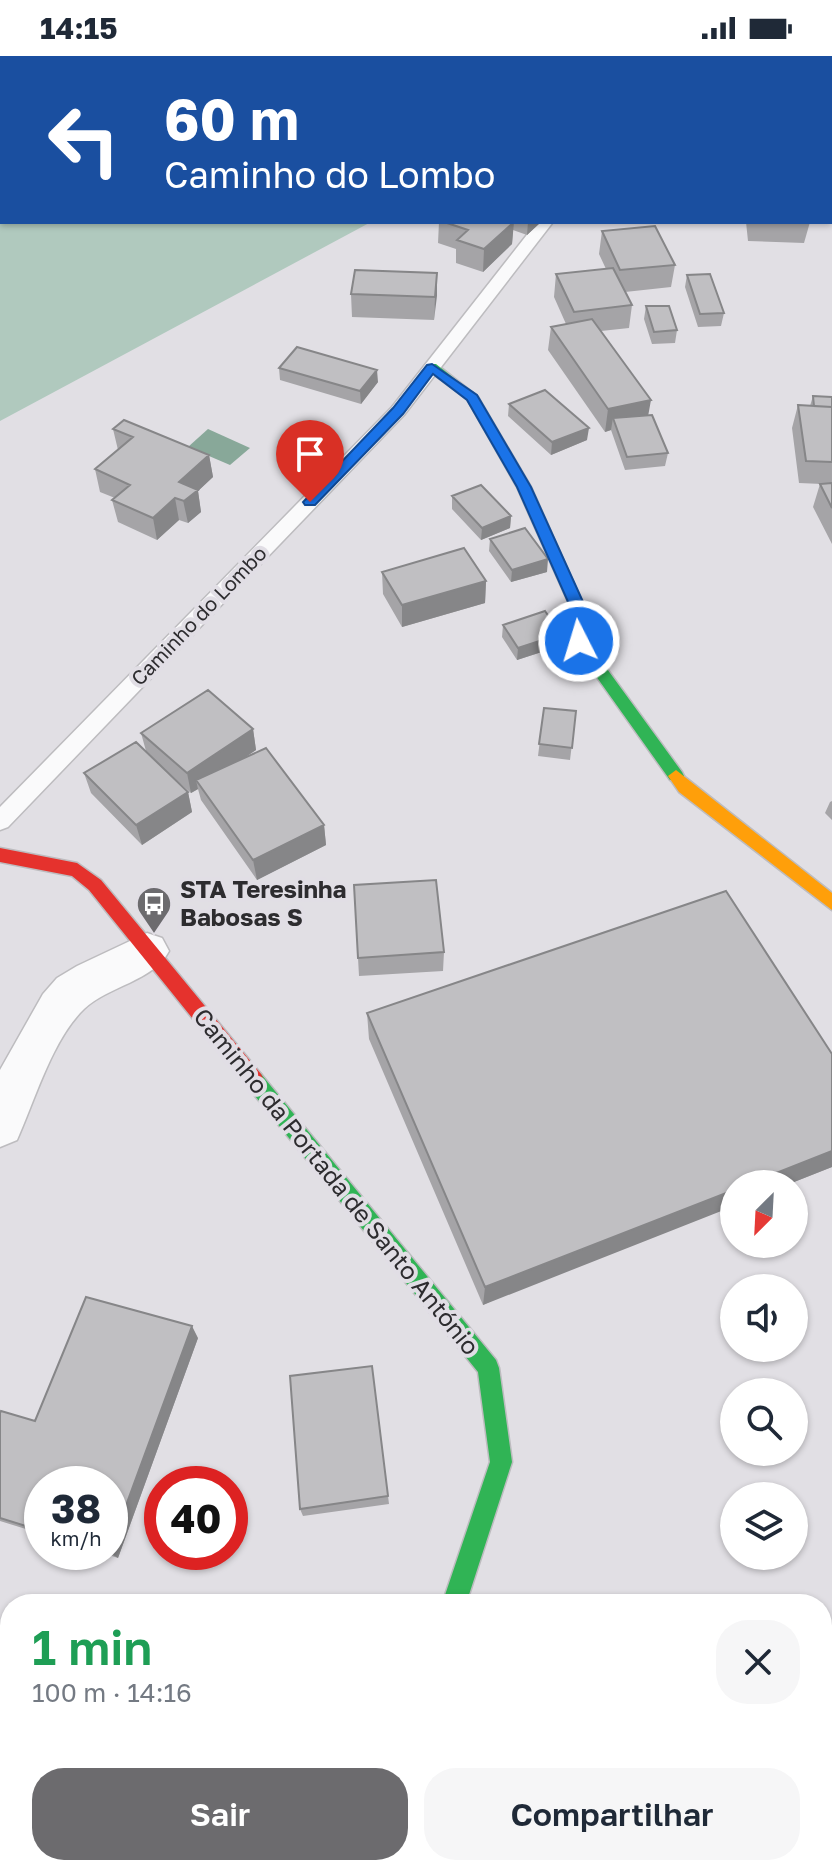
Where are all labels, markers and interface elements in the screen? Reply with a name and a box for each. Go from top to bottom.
text: 14:15 [40,10,118,46]
text: 60 m [164,85,299,152]
icon: left [32,88,136,192]
text: Caminho do Lombo [164,153,495,196]
pin [276,420,344,502]
icon: arrive [288,432,332,476]
street label: Caminho do Lombo [126,541,271,690]
position arrow [537,599,621,683]
place label: STA Teresinha Babosas S [180,874,347,931]
bus stop icon: STA Teresinha Babosas S [135,885,173,935]
street label: Caminho da Portada de Santo António [188,1002,486,1360]
north arrow [720,1170,808,1258]
map controls [720,1170,808,1570]
button: sound [720,1274,808,1362]
button: search [720,1378,808,1466]
speed limit sign: 40 [144,1466,248,1570]
button: layers [720,1482,808,1570]
text: 38 [51,1484,101,1532]
text: km/h [51,1526,101,1550]
text: 1 min [32,1618,152,1676]
button: close [716,1620,800,1704]
text: 100 m · 14:16 [32,1677,192,1708]
button: Sair [32,1768,408,1860]
button: Compartilhar [424,1768,800,1860]

